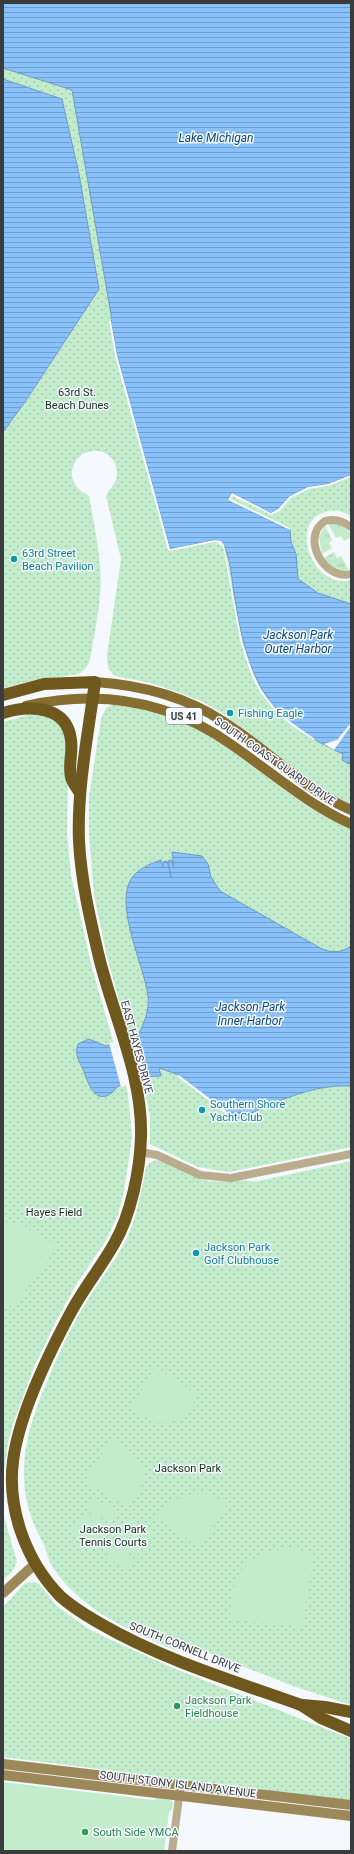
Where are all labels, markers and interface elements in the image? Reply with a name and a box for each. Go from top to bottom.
water label: Lake Michigan [178,131,254,145]
park label: 63rd St. Beach Dunes [45,386,109,412]
place label: 63rd Street Beach Pavilion [22,547,94,573]
marker: 63rd Street Beach Pavilion [9,554,19,564]
water label: Jackson Park Outer Harbor [263,628,334,656]
place label: Fishing Eagle [238,707,303,720]
road number: US 41 [166,708,202,724]
marker: Fishing Eagle [225,708,235,718]
street label: SOUTH COAST GUARD DRIVE [212,715,338,808]
street label: EAST HAYES DRIVE [118,999,155,1095]
water label: Jackson Park Inner Harbor [215,1000,286,1028]
place label: Southern Shore Yacht Club [210,1098,285,1124]
marker: Southern Shore Yacht Club [197,1105,207,1115]
park label: Hayes Field [26,1206,82,1219]
place label: Jackson Park Golf Clubhouse [204,1241,279,1267]
marker: Jackson Park Golf Clubhouse [191,1248,201,1258]
park label: Jackson Park [155,1462,222,1475]
park label: Jackson Park Tennis Courts [79,1523,147,1549]
street label: SOUTH CORNELL DRIVE [127,1619,242,1676]
place label: Jackson Park Fieldhouse [185,1694,252,1720]
marker: Jackson Park Fieldhouse [172,1701,182,1711]
street label: SOUTH STONY ISLAND AVENUE [99,1768,257,1801]
place label: South Side YMCA [93,1826,180,1839]
marker: South Side YMCA [80,1827,90,1837]

